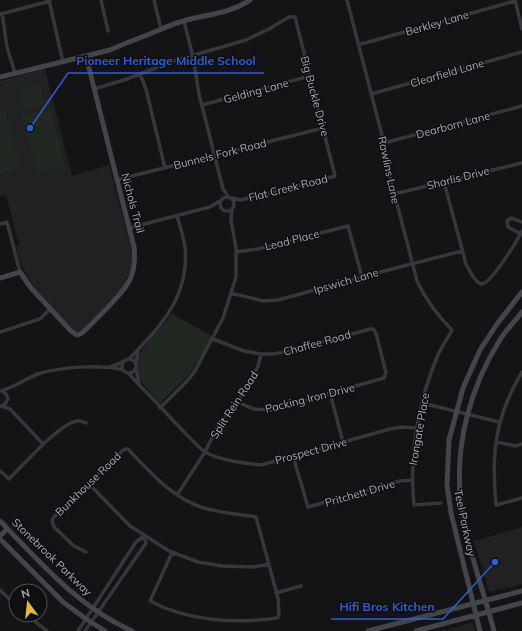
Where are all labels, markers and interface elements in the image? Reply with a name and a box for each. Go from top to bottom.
street label: Berkley Lane [404,7,470,39]
callout: Pioneer Heritage Middle School [68,49,264,73]
text: Pioneer Heritage Middle School [76,53,256,68]
street label: Big Buckle Drive [298,54,332,138]
street label: Clearfield Lane [408,56,486,90]
street label: Gelding Lane [222,76,290,106]
street label: Dearborn Lane [414,108,492,142]
street label: Rawlins Lane [375,135,403,205]
street label: Bunnels Fork Road [172,136,268,172]
street label: Sharlis Drive [425,163,491,193]
street label: Nichols Trail [118,171,148,235]
street label: Flat Creek Road [247,171,329,205]
street label: Lead Place [263,226,321,254]
street label: Ipswich Lane [312,265,380,297]
street label: Chaffee Road [282,327,352,359]
street label: Split Rein Road [207,369,261,441]
street label: Packing Iron Drive [264,380,356,416]
street label: Irongate Place [406,392,432,466]
street label: Prospect Drive [273,435,349,467]
street label: Bunkhouse Road [52,449,124,519]
street label: Pritchett Drive [323,476,397,510]
street label: Teel Parkway [451,488,479,558]
street label: Stonebrook Parkway [9,515,95,599]
north arrow [8,583,48,623]
text: N [20,586,31,601]
callout: Hifi Bros Kitchen [331,595,443,619]
text: Hifi Bros Kitchen [339,599,435,614]

